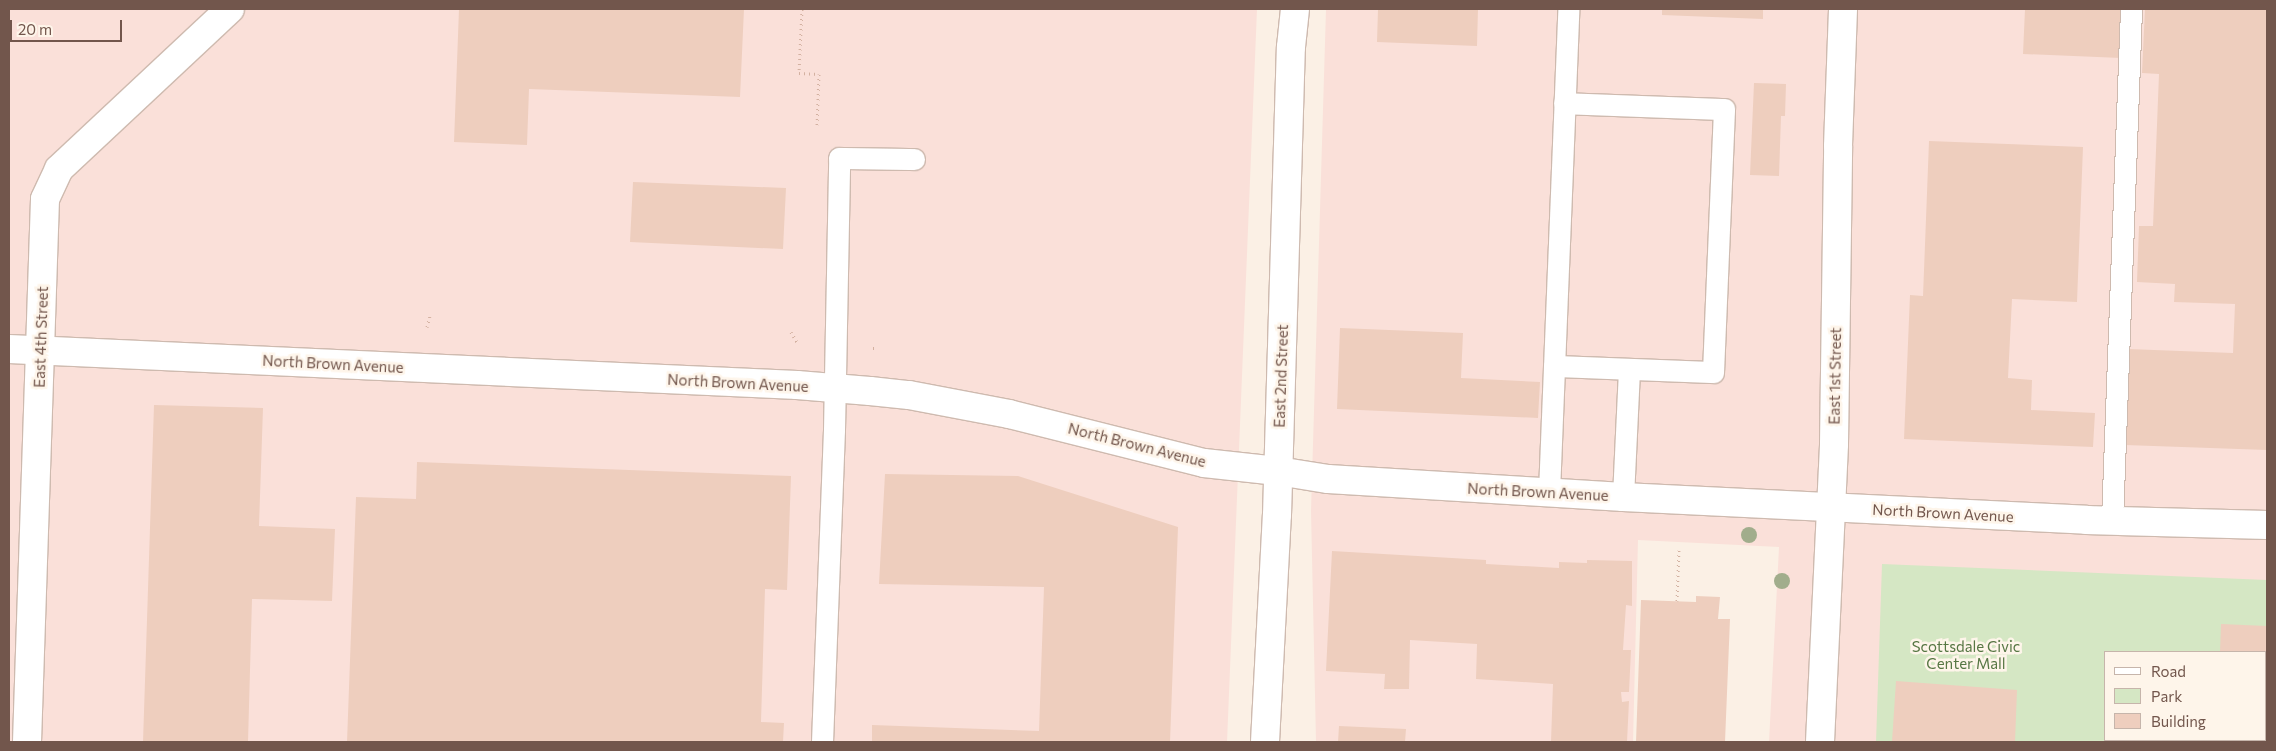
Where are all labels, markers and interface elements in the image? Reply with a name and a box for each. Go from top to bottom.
scale bar [12,10,125,42]
text: 20 m [18,20,52,38]
street label: East 4th Street [30,286,52,388]
street label: East 2nd Street [1270,324,1292,428]
street label: East 1st Street [1825,327,1845,425]
street label: North Brown Avenue [262,351,404,377]
street label: North Brown Avenue [667,370,809,396]
street label: North Brown Avenue [1066,419,1208,471]
street label: North Brown Avenue [1467,479,1609,505]
street label: North Brown Avenue [1872,500,2014,526]
park label: Scottsdale Civic Center Mall [1912,637,2020,672]
legend [2104,651,2266,741]
text: Road [2151,662,2186,680]
text: Park [2151,687,2182,705]
text: Building [2151,712,2206,730]

